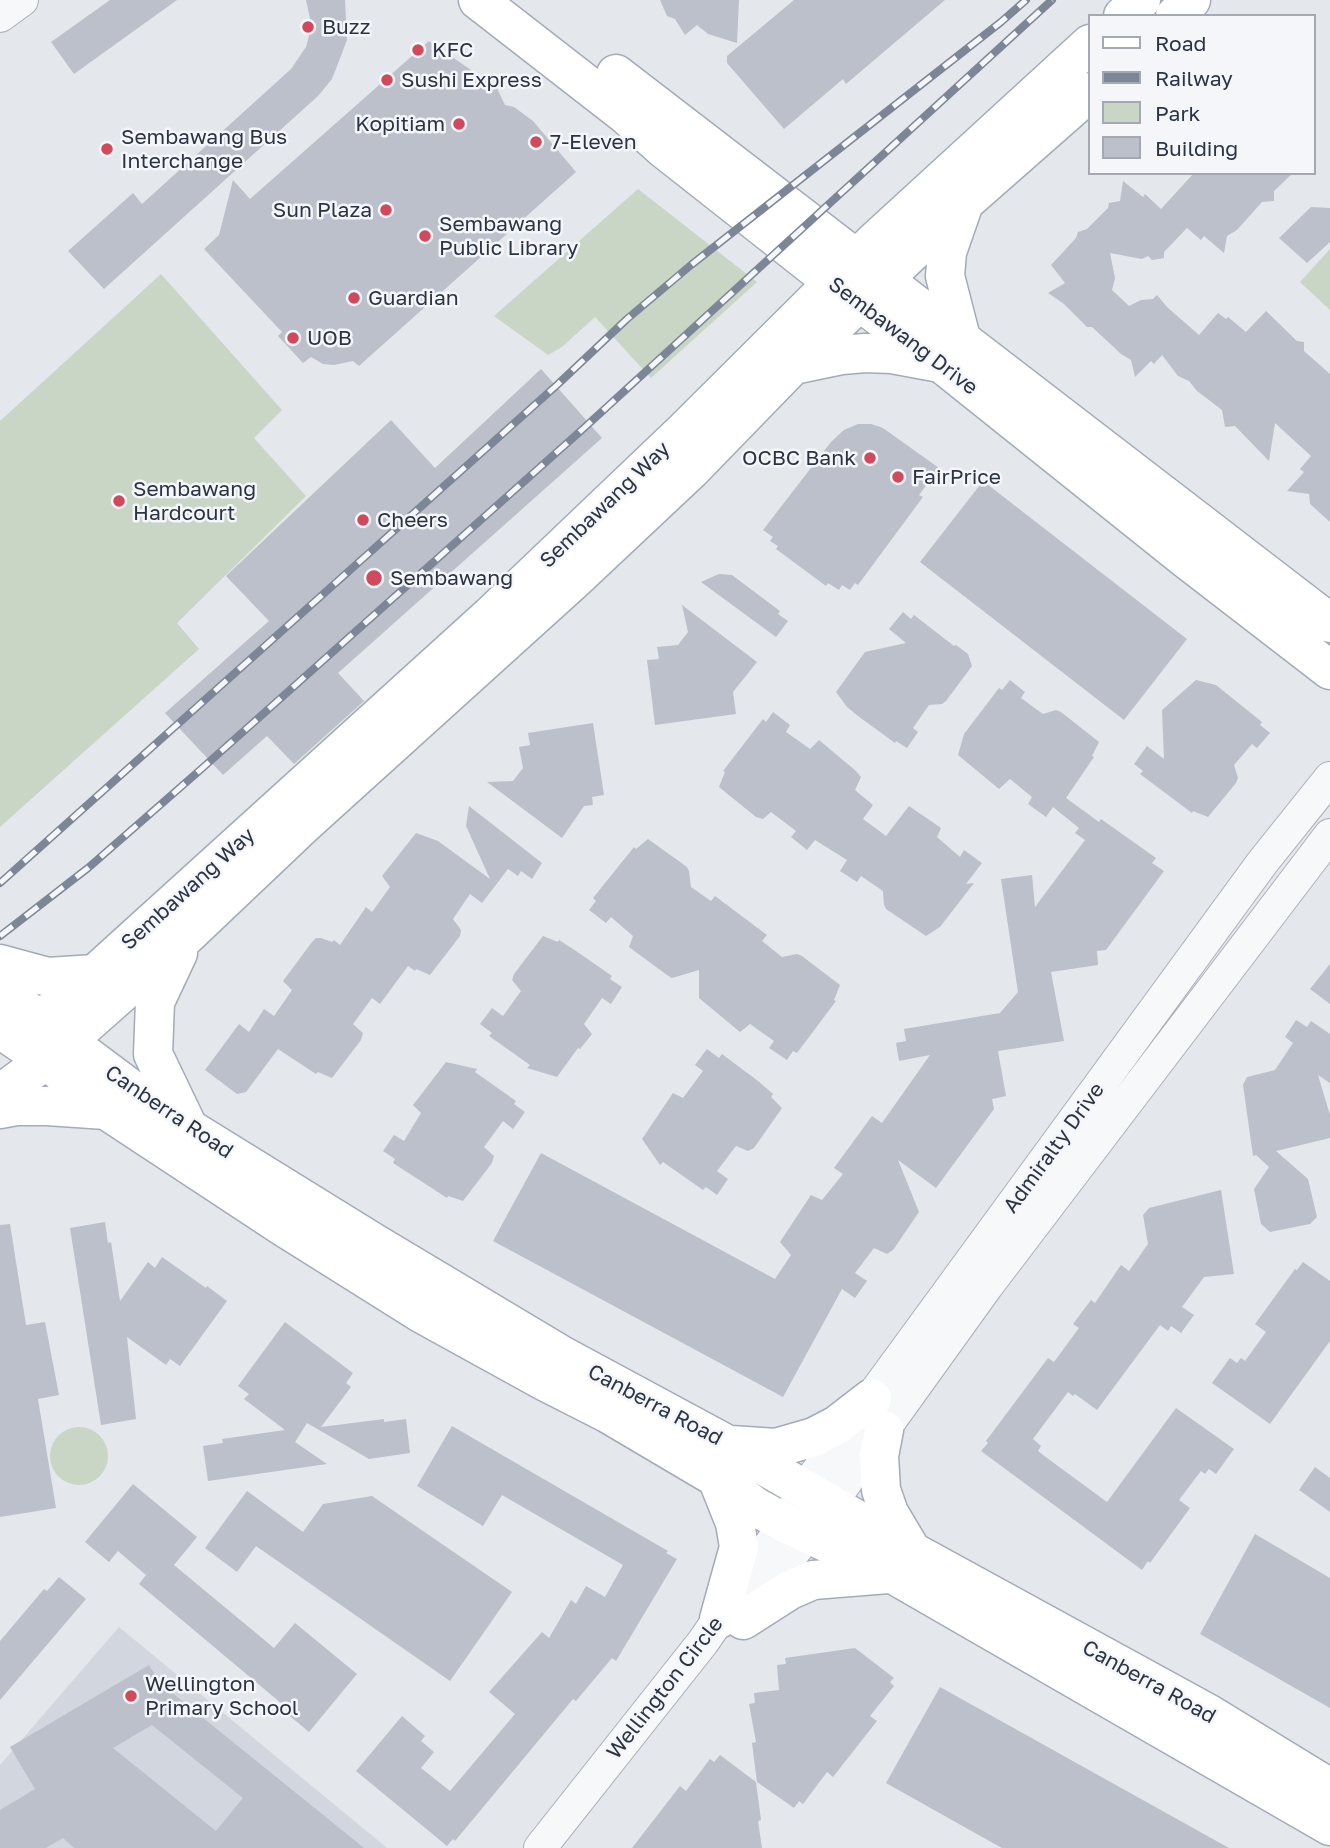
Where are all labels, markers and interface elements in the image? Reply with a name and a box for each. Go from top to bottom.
place label: Buzz [322,14,370,40]
legend [1088,14,1316,175]
marker: Buzz [300,19,316,35]
text: Road [1155,30,1206,56]
place label: KFC [432,37,473,63]
marker: KFC [410,42,426,58]
text: Railway [1155,65,1233,91]
place label: Sushi Express [401,67,542,93]
marker: Sushi Express [379,72,395,88]
text: Park [1155,100,1200,126]
place label: Kopitiam [355,111,445,137]
marker: Kopitiam [451,116,467,132]
place label: Sembawang Bus Interchange [121,124,287,174]
place label: 7-Eleven [550,129,637,155]
marker: 7-Eleven [528,134,544,150]
text: Building [1155,135,1238,161]
marker: Sembawang Bus Interchange [99,141,115,157]
place label: Sun Plaza [273,197,372,223]
marker: Sun Plaza [378,202,394,218]
place label: Sembawang Public Library [439,211,578,261]
marker: Sembawang Public Library [417,228,433,244]
street label: Sembawang Drive [823,272,983,400]
place label: Guardian [368,285,459,311]
marker: Guardian [346,290,362,306]
place label: UOB [307,325,352,351]
marker: UOB [285,330,301,346]
street label: Sembawang Way [535,437,675,573]
place label: OCBC Bank [742,445,856,471]
marker: OCBC Bank [862,450,878,466]
place label: FairPrice [912,464,1001,490]
marker: FairPrice [890,469,906,485]
place label: Sembawang Hardcourt [133,476,256,526]
marker: Sembawang Hardcourt [111,493,127,509]
place label: Cheers [377,507,448,533]
marker: Cheers [355,512,371,528]
place label: Sembawang [390,565,513,591]
marker: Sembawang [364,568,384,588]
street label: Sembawang Way [116,822,260,956]
street label: Canberra Road [100,1060,238,1164]
street label: Admiralty Drive [998,1078,1110,1218]
street label: Canberra Road [583,1359,727,1451]
street label: Wellington Circle [602,1612,728,1764]
street label: Canberra Road [1078,1635,1220,1729]
place label: Wellington Primary School [145,1671,299,1721]
marker: Wellington Primary School [123,1688,139,1704]

